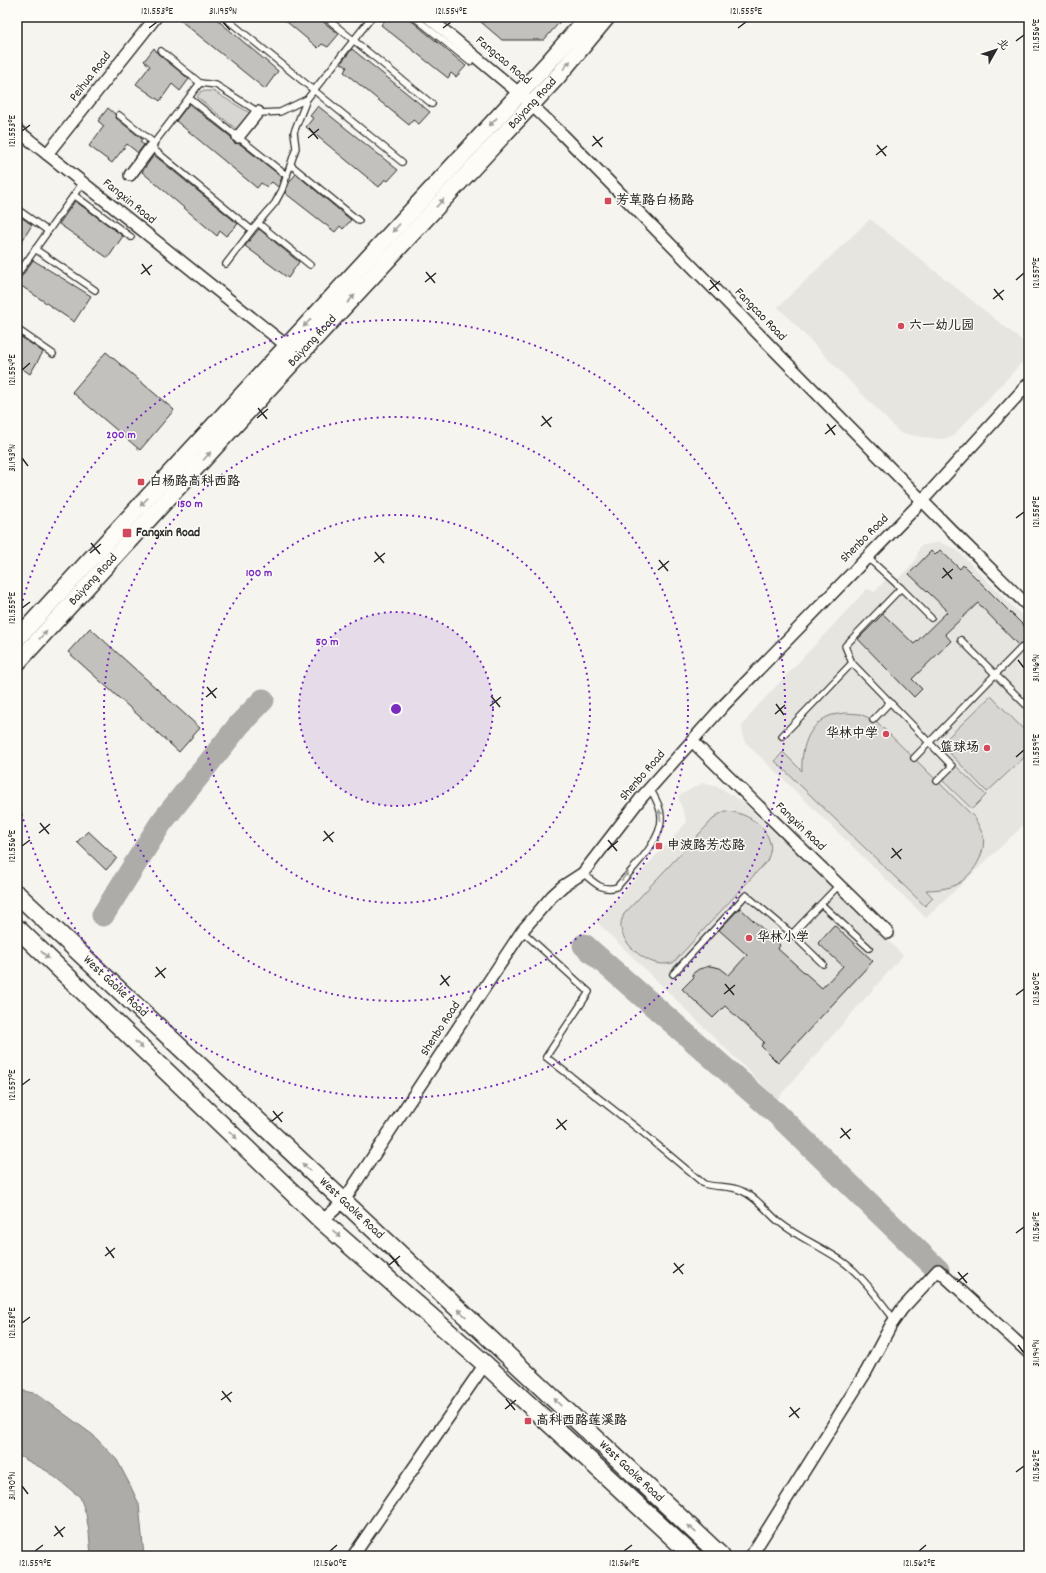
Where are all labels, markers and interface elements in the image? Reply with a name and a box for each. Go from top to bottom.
text: 121.553°E [141,5,173,19]
text: 31.195°N [209,5,237,19]
text: 121.554°E [435,5,467,19]
text: 121.555°E [730,5,762,19]
text: 121.556°E [1030,18,1044,51]
north arrow [976,30,1016,70]
street label: Fangcao Road [471,32,535,90]
text: 北 [993,36,1012,54]
street label: Peihua Road [65,48,117,106]
one-way arrow [563,60,572,70]
street label: Baiyang Road [504,73,562,134]
text: 121.553°E [6,115,20,147]
one-way arrow [489,117,498,127]
street label: Fangxin Road [98,174,160,230]
place label: 芳草路白杨路 [616,192,694,211]
marker: 芳草路白杨路 [603,196,613,206]
one-way arrow [435,198,445,208]
one-way arrow [391,223,400,233]
text: 121.557°E [1030,257,1044,289]
street label: Fangcao Road [730,284,790,346]
one-way arrow [347,293,356,304]
street label: Baiyang Road [283,311,341,371]
place label: 六一幼儿园 [909,317,974,336]
one-way arrow [303,318,312,329]
marker: 六一幼儿园 [896,321,906,331]
text: 121.554°E [6,354,20,386]
text: 200 m [106,427,136,444]
text: 31.193°N [6,444,20,472]
one-way arrow [202,451,211,461]
place label: 白杨路高科西路 [149,473,240,492]
marker: 白杨路高科西路 [136,477,146,487]
text: 150 m [177,496,203,513]
text: 121.558°E [1030,496,1044,528]
one-way arrow [139,497,149,507]
street label: Shenbo Road [836,510,894,568]
place label: Fangxin Road [136,524,200,543]
marker: Fangxin Road [121,527,133,539]
street label: Baiyang Road [64,549,122,610]
text: 100 m [246,565,272,582]
text: 121.555°E [6,592,20,624]
one-way arrow [39,629,48,640]
text: 50 m [315,634,339,651]
text: 31.196°N [1030,654,1044,682]
centre of rings [389,702,403,716]
place label: 华林中学 [826,725,878,744]
marker: 华林中学 [881,729,891,739]
text: 121.559°E [1030,734,1044,766]
place label: 篮球场 [940,739,979,758]
marker: 篮球场 [982,743,992,753]
street label: Shenbo Road [615,746,671,806]
street label: Fangxin Road [770,798,830,856]
one-way arrow [657,808,664,821]
text: 121.556°E [6,829,20,862]
place label: 申波路芳芯路 [667,837,745,856]
marker: 申波路芳芯路 [654,841,664,851]
one-way arrow [621,871,630,882]
place label: 华林小学 [757,929,809,948]
marker: 华林小学 [744,933,754,943]
one-way arrow [40,950,50,960]
street label: West Gaoke Road [78,951,152,1022]
text: 121.560°E [1030,972,1044,1006]
street label: Shenbo Road [416,998,466,1060]
one-way arrow [134,1040,144,1050]
text: 121.557°E [6,1069,20,1101]
one-way arrow [228,1130,238,1140]
one-way arrow [301,1162,311,1171]
street label: West Gaoke Road [315,1173,388,1244]
text: 121.561°E [1030,1212,1044,1242]
one-way arrow [332,1230,342,1239]
text: 121.558°E [6,1307,20,1339]
one-way arrow [457,1308,467,1318]
text: 31.194°N [1030,1339,1044,1367]
one-way arrow [552,1397,562,1407]
place label: 高科西路莲溪路 [536,1412,627,1431]
marker: 高科西路莲溪路 [523,1416,533,1426]
street label: West Gaoke Road [594,1436,668,1507]
text: 121.562°E [1030,1450,1044,1482]
text: 31.190°N [6,1472,20,1500]
one-way arrow [687,1525,698,1534]
text: 121.559°E [19,1557,51,1571]
text: 121.560°E [313,1557,347,1571]
text: 121.561°E [609,1557,639,1571]
text: 121.562°E [903,1557,935,1571]

